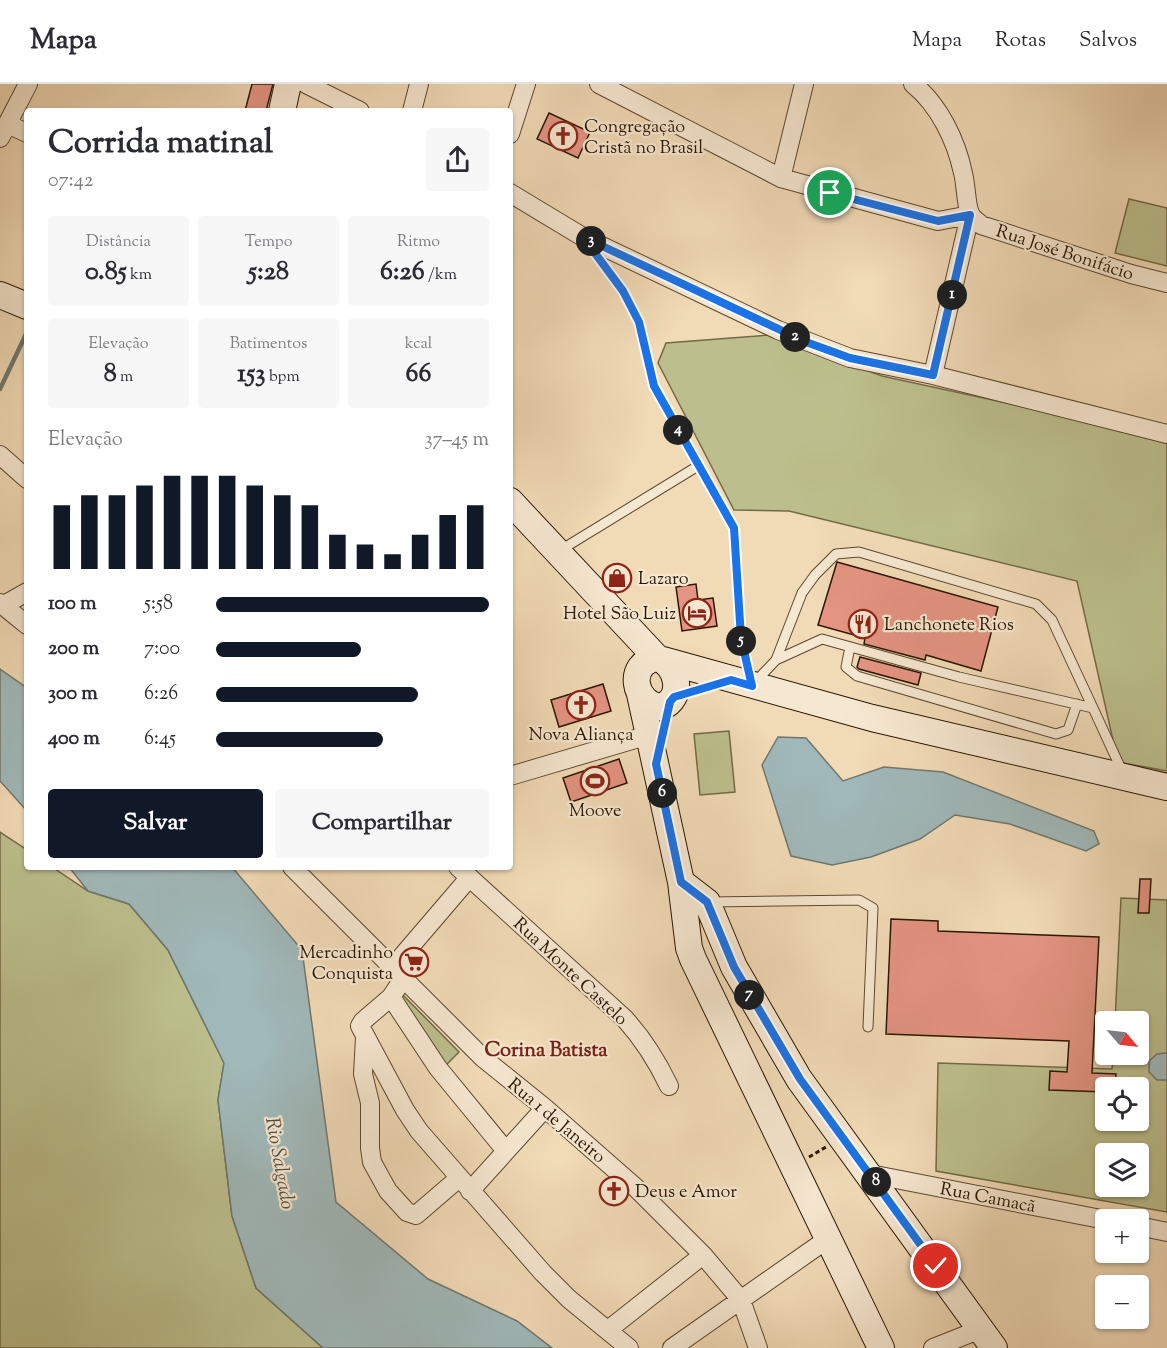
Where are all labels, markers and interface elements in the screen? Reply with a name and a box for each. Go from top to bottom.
text: Mapa [30,21,97,61]
text: Mapa [912,26,962,56]
text: Rotas [995,26,1046,56]
text: Salvos [1079,26,1137,56]
place label: Congregação Cristã no Brasil [584,115,703,162]
text: Corrida matinal [48,120,273,168]
church icon: Congregação Cristã no Brasil [547,120,579,152]
button: share [426,128,489,191]
text: 07:42 [48,167,93,196]
pin [804,167,855,218]
icon: arrive [813,176,846,209]
street label: Rua José Bonifácio [992,219,1137,288]
pin: 3 [576,226,606,256]
text: 3 [588,229,594,252]
text: Distância [86,231,151,254]
text: Tempo [244,231,293,254]
text: Ritmo [397,231,440,254]
text: 0.85 [85,254,127,291]
text: 5:28 [248,254,289,291]
text: 6:26 [380,254,425,291]
text: km [127,264,152,287]
text: /km [425,264,457,287]
pin: 1 [937,280,967,310]
text: 1 [949,283,955,306]
pin: 2 [780,322,810,352]
text: 2 [791,325,799,348]
text: Elevação [89,333,148,356]
text: Batimentos [230,333,307,356]
text: kcal [405,333,432,356]
text: 8 [104,356,117,393]
text: 153 [237,356,266,393]
text: 66 [406,356,431,393]
text: m [117,366,133,389]
text: bpm [266,366,300,389]
pin: 4 [663,415,693,445]
text: 4 [674,418,682,441]
text: Elevação [48,426,123,455]
text: 37–45 m [425,426,489,455]
shop icon: Lazaro [601,562,633,594]
place label: Lazaro [638,567,689,593]
text: 100 m [48,590,97,619]
text: 5:58 [144,590,173,619]
hotel icon: Hotel São Luiz [681,597,713,629]
place label: Hotel São Luiz [563,602,676,628]
restaurant icon: Lanchonete Rios [847,608,879,640]
place label: Lanchonete Rios [884,613,1014,639]
pin: 5 [726,626,756,656]
text: 5 [738,629,744,652]
text: 200 m [48,635,99,664]
text: 7:00 [144,635,180,664]
text: 300 m [48,680,98,709]
text: 6:26 [144,680,178,709]
church icon: Nova Aliança [565,689,597,721]
place label: Nova Aliança [529,723,633,749]
text: 400 m [48,725,100,754]
text: 6:45 [144,725,176,754]
sports icon: Moove [579,765,611,797]
pin: 6 [647,778,677,808]
text: 6 [658,781,666,804]
button: Salvar [48,789,263,858]
button: Compartilhar [275,789,489,858]
place label: Moove [569,799,621,825]
street label: Rua Monte Castelo [506,912,633,1033]
place label: Mercadinho Conquista [299,941,393,988]
supermarket icon: Mercadinho Conquista [398,946,430,978]
pin: 7 [734,980,764,1010]
text: 7 [745,983,753,1006]
north arrow [1095,1011,1149,1065]
map controls [1095,1011,1149,1329]
district label: Corina Batista [484,1037,608,1066]
street label: Rua 1 de Janeiro [501,1073,611,1170]
button: locate [1095,1077,1149,1131]
water label: Rio Salgado [256,1115,301,1212]
button: layers [1095,1143,1149,1197]
pin: 8 [861,1167,891,1197]
text: 8 [872,1170,880,1193]
church icon: Deus e Amor [598,1175,630,1207]
street label: Rua Camacã [938,1177,1038,1221]
place label: Deus e Amor [635,1180,737,1206]
button: + [1095,1209,1149,1263]
pin [910,1240,961,1291]
icon: check [919,1249,952,1282]
button: − [1095,1275,1149,1329]

